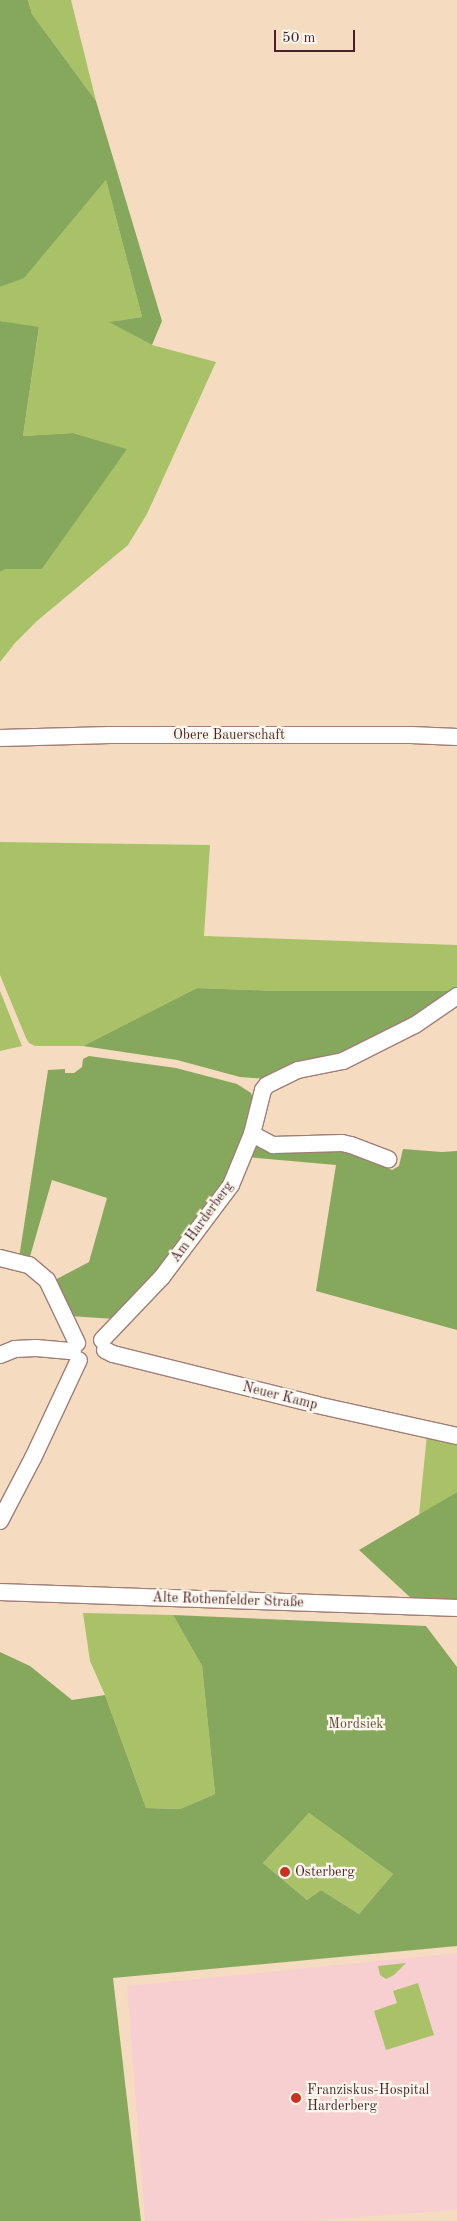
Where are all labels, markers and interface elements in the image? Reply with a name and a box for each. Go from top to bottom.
scale bar [277,20,358,52]
text: 50 m [282,31,316,46]
street label: Obere Bauerschaft [173,727,285,743]
street label: Am Harderberg [167,1178,237,1266]
street label: Neuer Kamp [241,1379,319,1413]
street label: Alte Rothenfelder Straße [152,1589,304,1611]
park label: Mordsiek [328,1716,384,1732]
place label: Osterberg [295,1864,355,1880]
marker: Osterberg [279,1866,291,1878]
place label: Franziskus-Hospital Harderberg [307,2082,429,2114]
marker: Franziskus-Hospital Harderberg [289,2091,303,2105]

